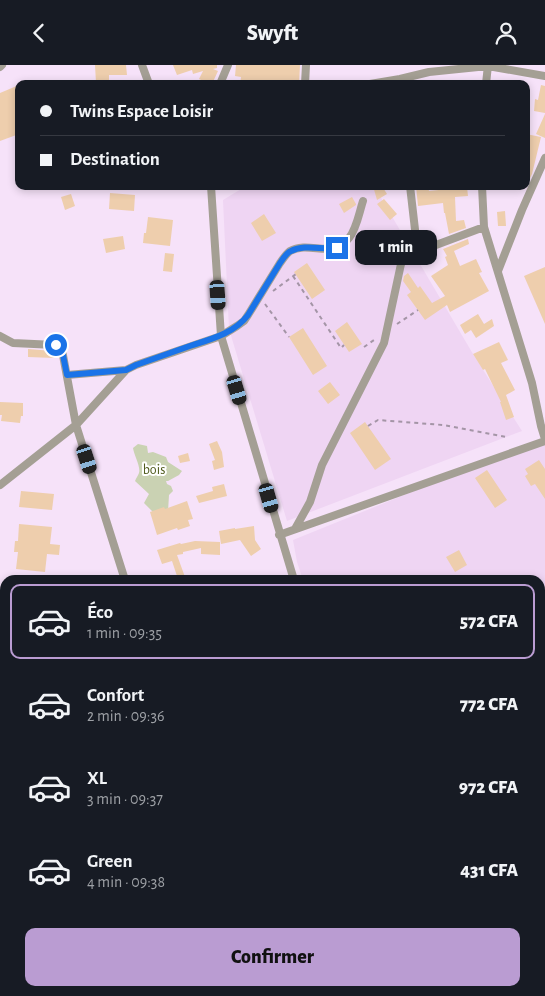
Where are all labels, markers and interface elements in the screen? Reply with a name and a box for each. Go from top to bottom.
icon: back [25,19,53,47]
icon: person [492,19,520,47]
text: Swyft [247,22,298,44]
text: Twins Espace Loisir [70,102,213,121]
text: Destination [70,150,160,169]
callout: 1 min [354,231,437,265]
route end [326,237,348,259]
text: 1 min [379,239,413,255]
car [209,280,226,310]
route start [45,334,67,356]
car [225,373,248,407]
car [75,442,98,476]
park label: bois [143,463,165,477]
car [257,482,280,514]
icon: car [27,599,72,644]
text: Éco [87,603,113,622]
text: 572 CFA [460,612,518,631]
text: 1 min · 09:35 [87,625,162,641]
icon: car [27,682,72,727]
text: Confort [87,686,144,705]
text: 772 CFA [460,695,518,714]
text: 2 min · 09:36 [87,708,165,724]
icon: car [27,765,72,810]
text: XL [87,769,107,788]
text: 972 CFA [459,778,518,797]
text: 3 min · 09:37 [87,791,163,807]
icon: car [27,848,72,893]
text: Green [87,852,133,871]
text: 431 CFA [460,861,518,880]
text: 4 min · 09:38 [87,874,165,890]
button: Confirmer [25,928,520,986]

